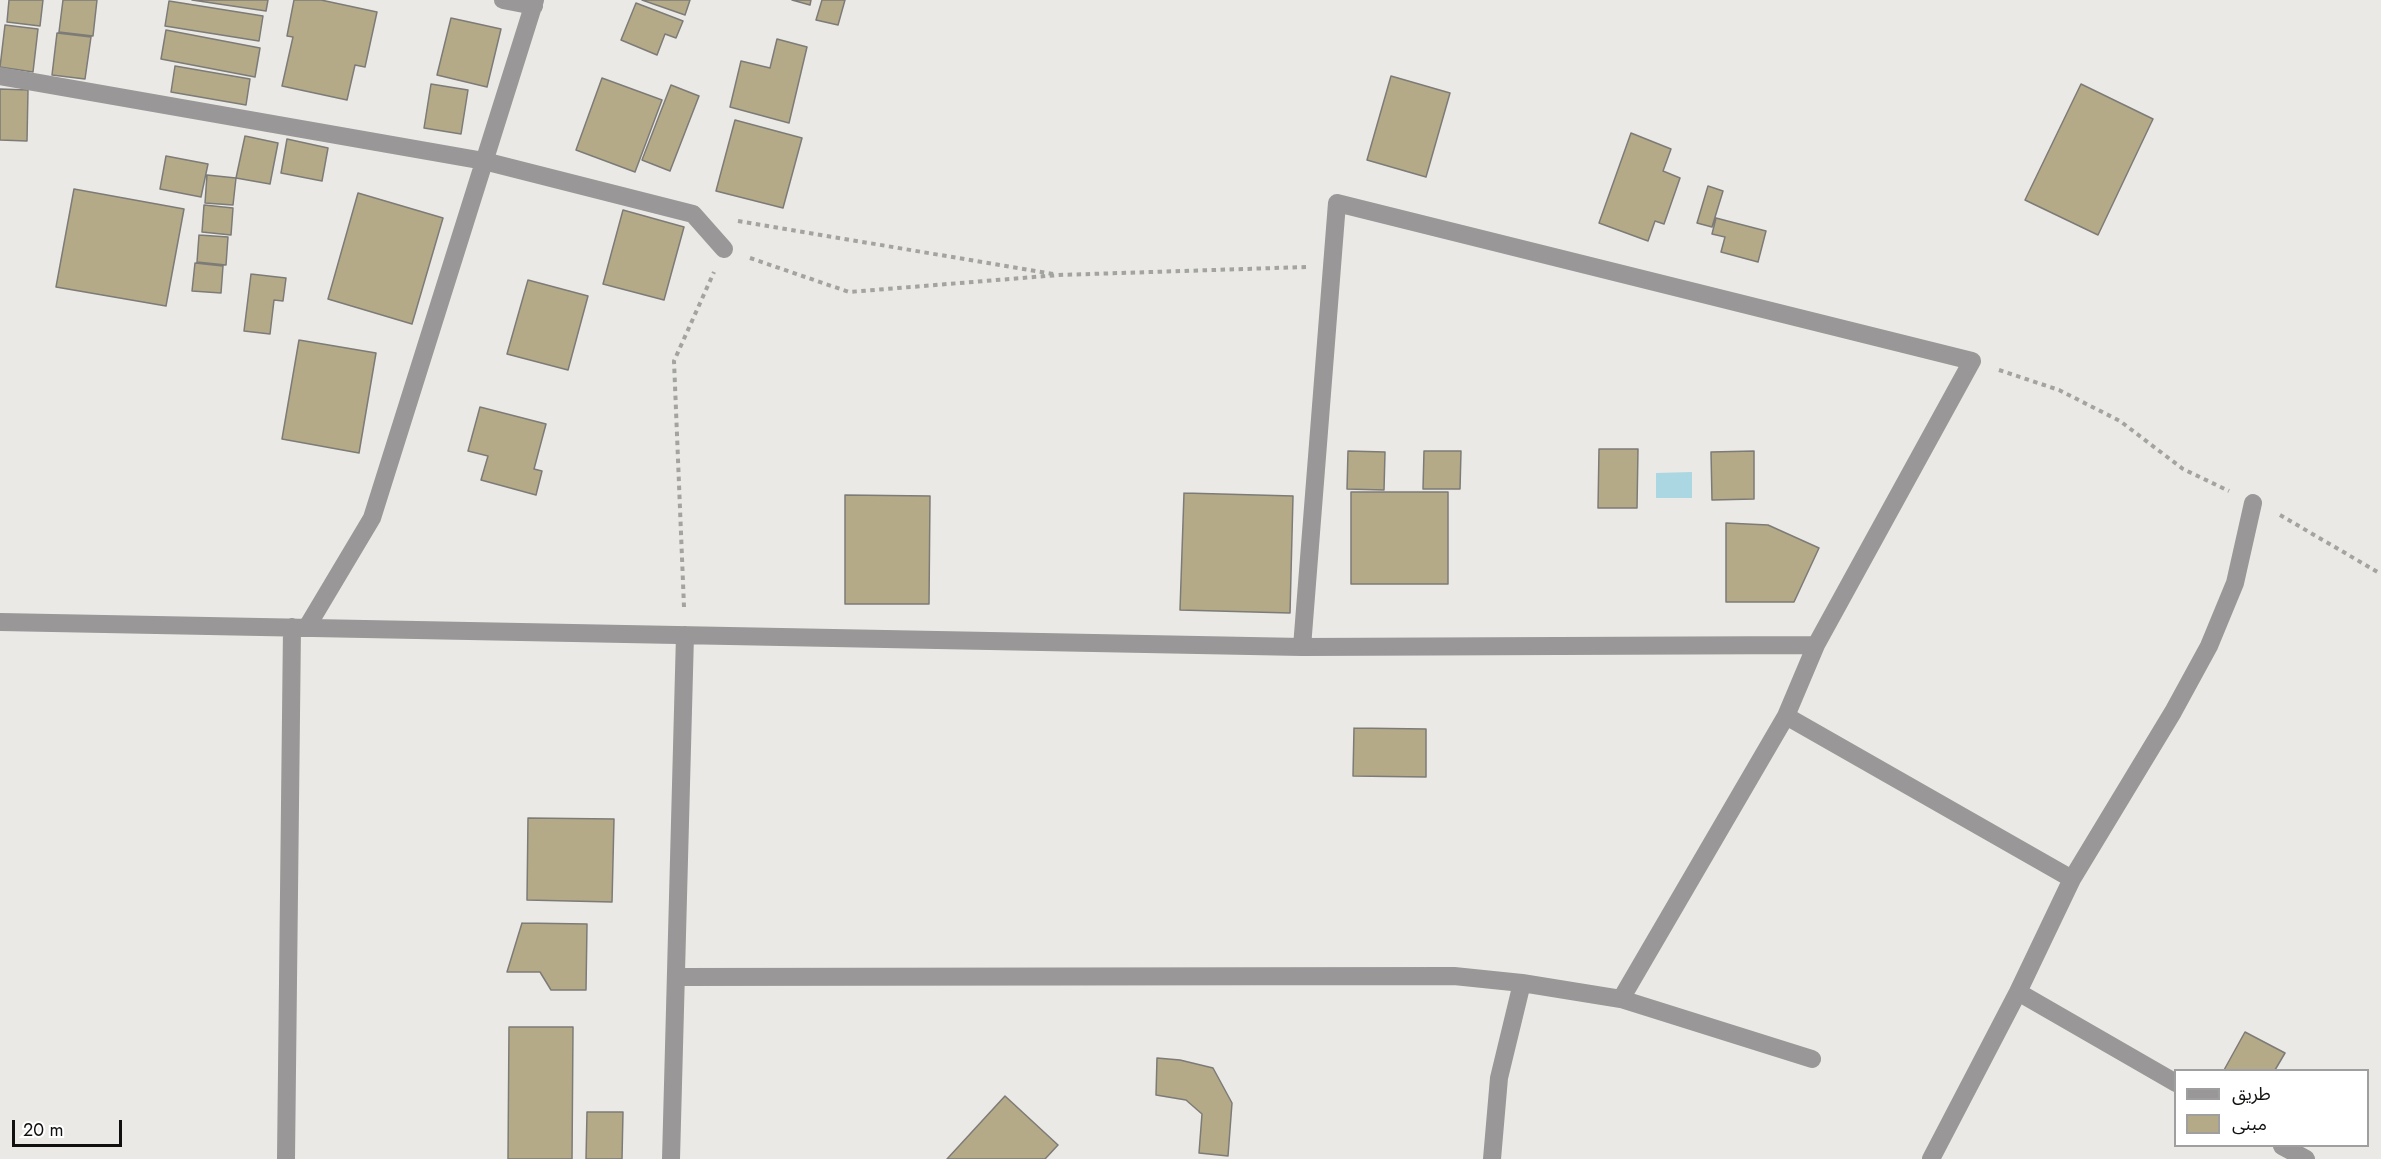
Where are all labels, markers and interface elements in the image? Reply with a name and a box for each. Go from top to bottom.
legend [2174,1069,2369,1147]
text: طريق [2232,1081,2271,1107]
scale bar [15,1108,124,1146]
text: مبنى [2232,1111,2267,1137]
text: 20 m [23,1117,63,1143]

